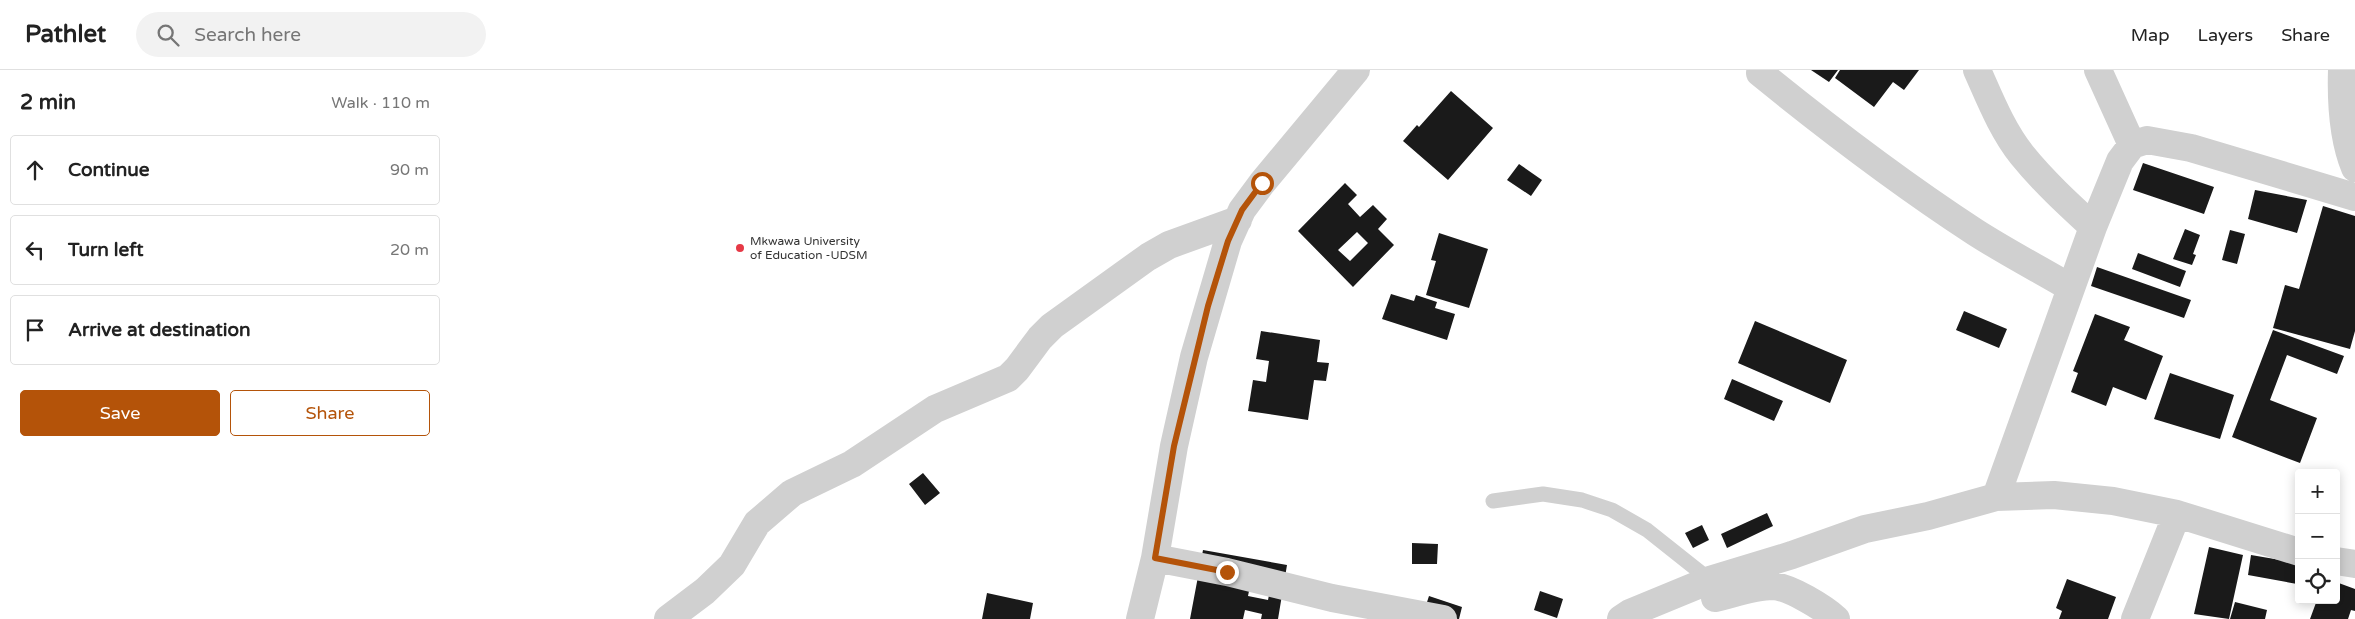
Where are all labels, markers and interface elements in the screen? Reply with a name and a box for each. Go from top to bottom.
search box [136,12,486,57]
text: Pathlet [25,20,106,49]
icon: search [154,21,182,49]
text: Search here [194,24,301,46]
text: Map [2131,24,2170,46]
text: Layers [2198,24,2253,46]
text: Share [2281,24,2330,46]
text: 2 min [20,90,76,115]
text: Walk · 110 m [331,93,430,113]
icon: ahead [21,156,49,184]
text: Continue [68,159,150,181]
text: 90 m [390,160,429,180]
route start [1251,172,1274,195]
place label: Mkwawa University of Education -UDSM [750,234,868,262]
icon: left [21,236,49,264]
text: Turn left [68,239,144,261]
text: 20 m [390,240,429,260]
marker: Mkwawa University of Education -UDSM [734,242,746,254]
icon: arrive [21,316,49,344]
text: Arrive at destination [68,319,251,341]
button: Save [20,390,220,436]
button: Share [230,390,430,436]
map controls [2295,469,2340,604]
button: + [2295,469,2340,514]
button: − [2295,514,2340,559]
button: locate [2295,559,2340,604]
route end [1216,561,1239,584]

